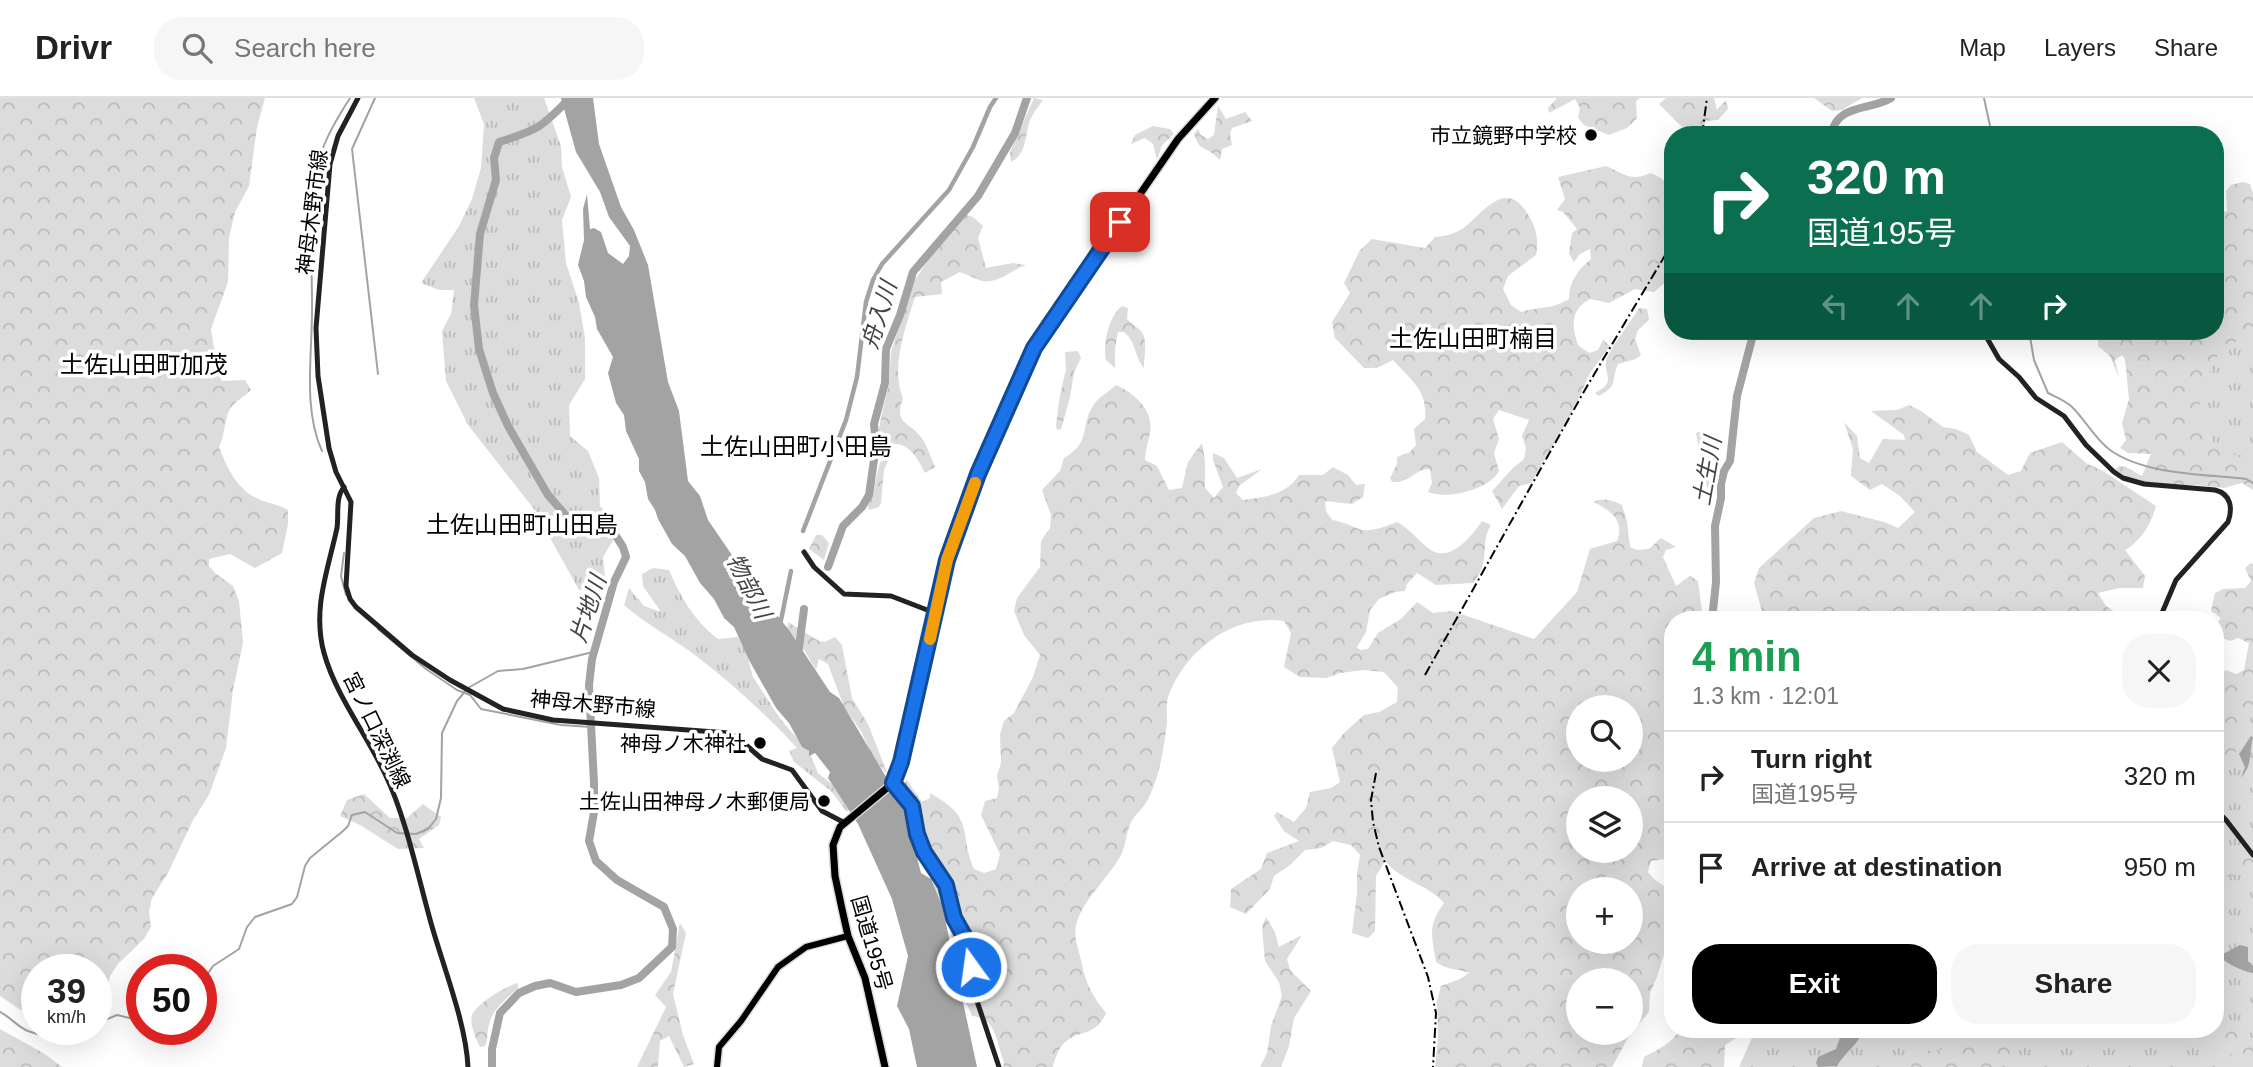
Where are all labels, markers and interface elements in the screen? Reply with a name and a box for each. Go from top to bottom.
search box [154,17,644,80]
text: Drivr [35,29,112,66]
icon: search [178,29,216,67]
text: Search here [234,33,376,63]
text: Map [1959,34,2006,61]
text: Layers [2044,34,2116,61]
text: Share [2154,34,2218,61]
place label: 市立鏡野中学校 [1430,124,1577,147]
marker: 市立鏡野中学校 [1583,127,1599,143]
street label: 神母木野市線 [293,148,331,276]
text: 320 m [1807,150,1946,204]
icon: right [1692,154,1783,245]
pin [1090,192,1150,252]
icon: arrive [1101,203,1139,241]
text: 国道195号 [1807,215,1956,251]
water label: 舟入川 [856,275,902,352]
icon: left [1816,287,1854,325]
icon: ahead [1889,287,1927,325]
icon: ahead [1962,287,2000,325]
icon: right [2035,287,2073,325]
district label: 土佐山田町楠目 [1389,325,1557,352]
district label: 土佐山田町加茂 [60,351,228,378]
water label: 土生川 [1688,432,1726,507]
district label: 土佐山田町小田島 [700,433,892,460]
district label: 土佐山田町山田島 [426,511,618,538]
water label: 物部川 [722,549,778,625]
water label: 片地川 [565,569,612,646]
text: 4 min [1692,633,1802,680]
button: close [2122,634,2196,708]
street label: 宮ノ口深渕線 [339,668,415,792]
text: 1.3 km · 12:01 [1692,683,1839,709]
street label: 神母木野市線 [529,687,657,721]
map controls [1566,695,1643,1045]
button: search [1566,695,1643,772]
place label: 神母ノ木神社 [620,732,746,755]
marker: 神母ノ木神社 [752,735,768,751]
text: Turn right [1751,744,1872,774]
icon: right [1692,758,1730,796]
text: 320 m [2124,761,2196,791]
text: 国道195号 [1751,781,1858,807]
button: layers [1566,786,1643,863]
place label: 土佐山田神母ノ木郵便局 [579,790,810,813]
marker: 土佐山田神母ノ木郵便局 [816,793,832,809]
icon: arrive [1692,849,1730,887]
text: Arrive at destination [1751,852,2002,882]
text: 950 m [2124,852,2196,882]
button: + [1566,877,1643,954]
street label: 国道195号 [847,893,897,993]
position arrow [934,930,1008,1004]
button: Exit [1692,944,1937,1024]
button: Share [1951,944,2196,1024]
speed limit sign: 50 [126,954,217,1045]
button: − [1566,968,1643,1045]
text: 39 [47,971,86,1010]
text: km/h [47,1007,86,1027]

